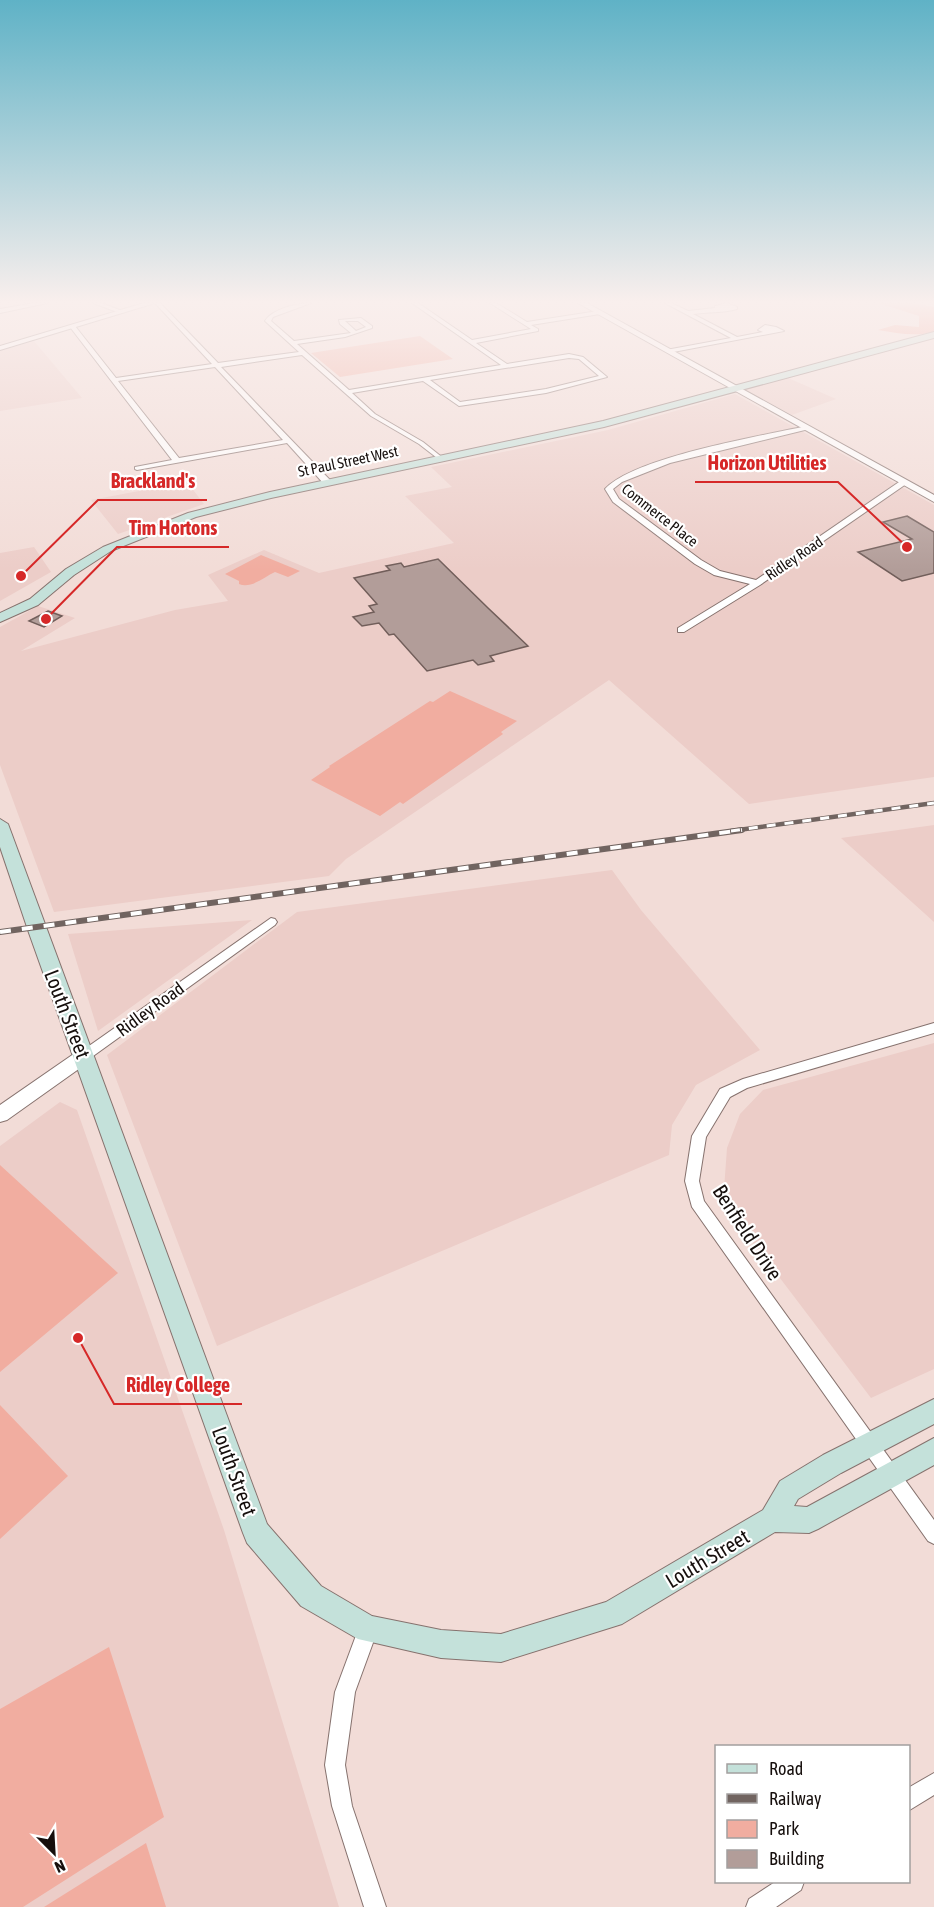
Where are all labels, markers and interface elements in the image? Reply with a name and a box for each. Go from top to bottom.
street label: St Paul Street West [296,442,400,480]
callout: Horizon Utilities [695,444,838,482]
text: Horizon Utilities [708,451,826,474]
callout: Brackland's [98,462,207,500]
text: Brackland's [111,469,195,492]
street label: Commerce Place [619,480,702,550]
callout: Tim Hortons [117,509,229,547]
text: Tim Hortons [129,516,217,539]
street label: Ridley Road [762,533,826,583]
street label: Louth Street [40,966,96,1062]
street label: Ridley Road [112,977,188,1041]
street label: Benfield Drive [708,1180,788,1284]
callout: Ridley College [114,1366,242,1404]
text: Ridley College [126,1373,230,1396]
street label: Louth Street [208,1423,262,1519]
street label: Louth Street [661,1524,753,1592]
legend [715,1745,910,1883]
text: Road [769,1758,803,1779]
text: Railway [769,1788,821,1809]
text: Park [769,1818,799,1839]
north arrow [24,1823,84,1883]
text: Building [769,1848,824,1869]
text: N [52,1857,68,1877]

